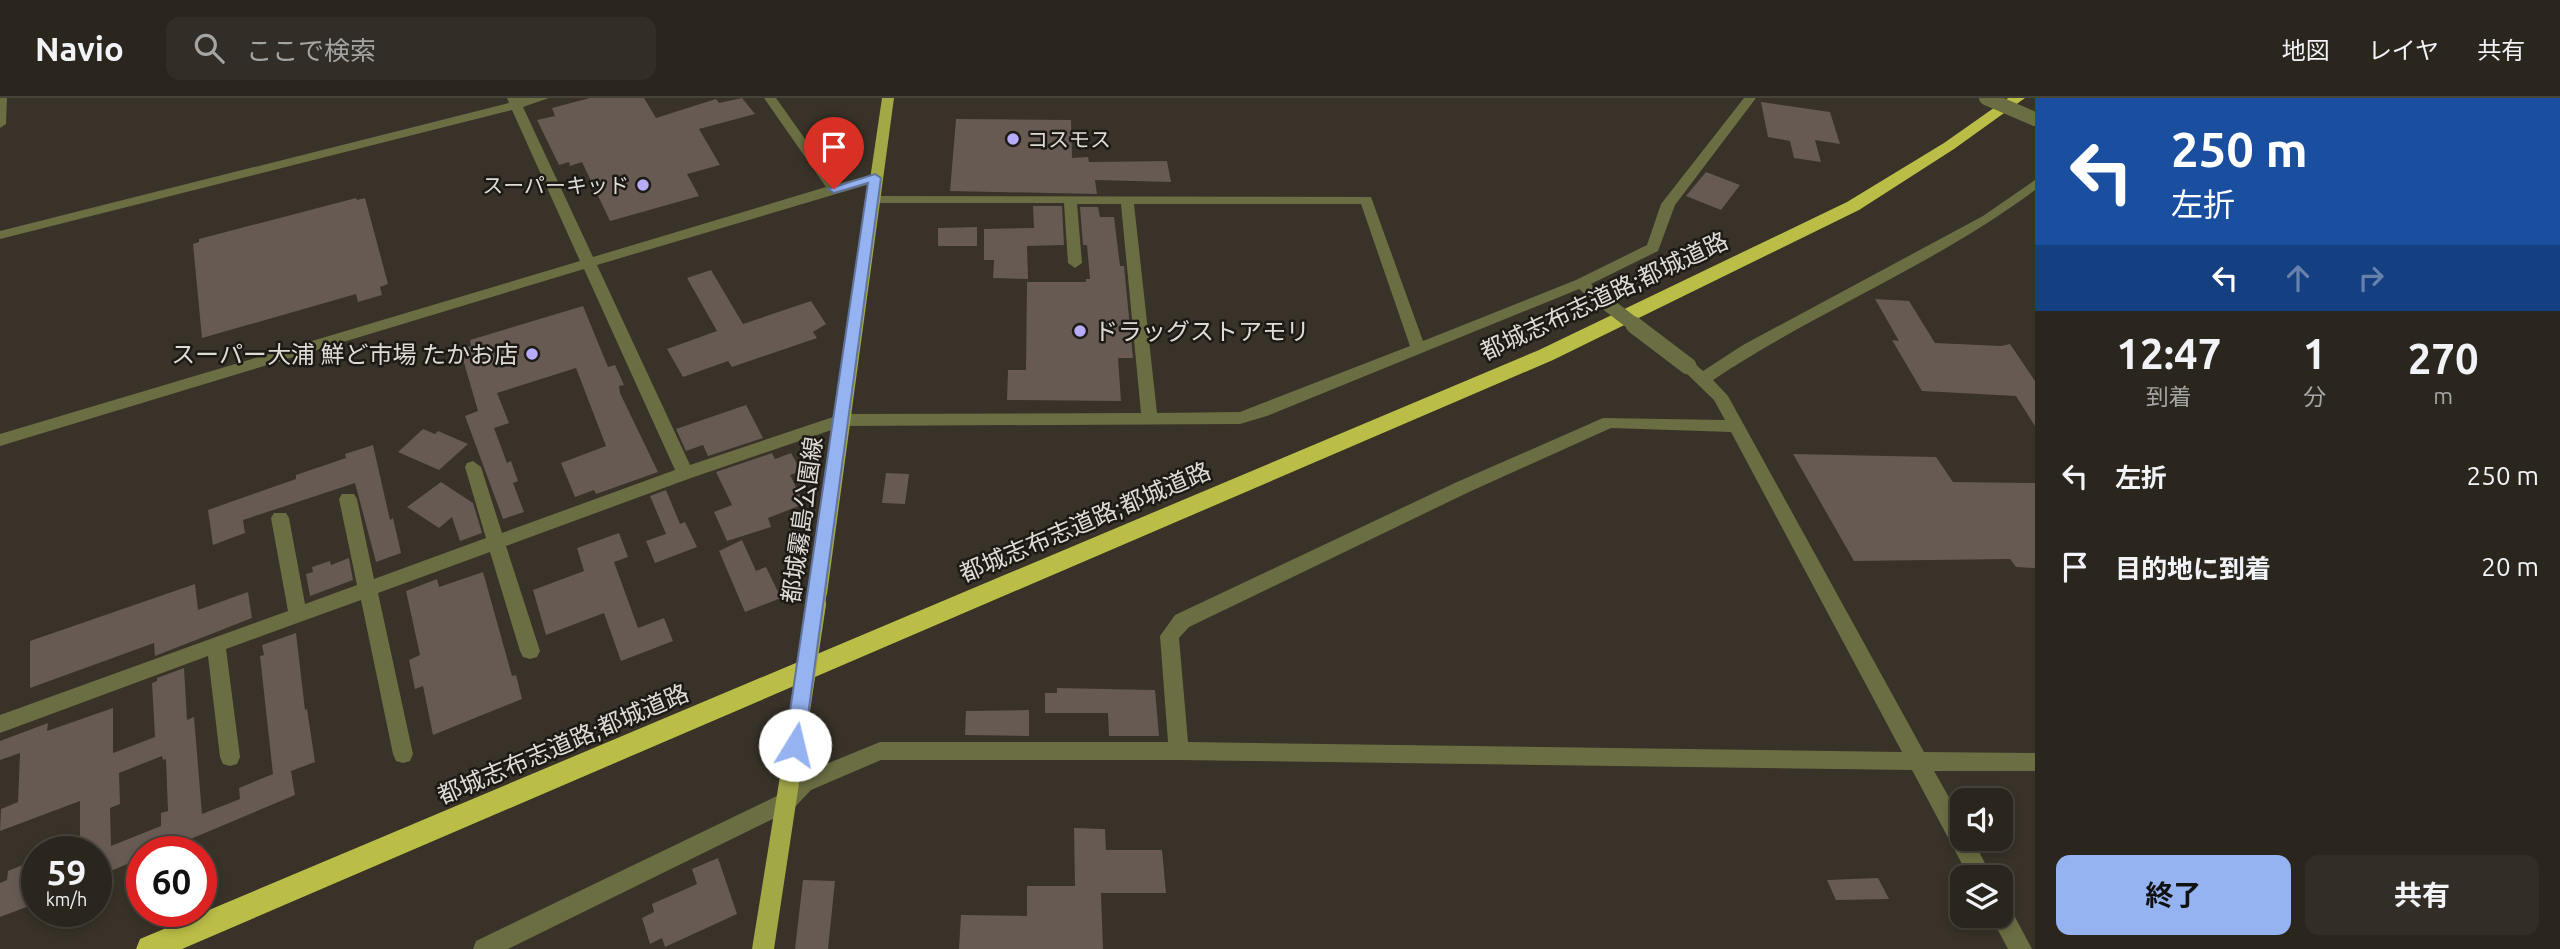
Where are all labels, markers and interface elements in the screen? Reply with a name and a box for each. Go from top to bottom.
search box [166,17,656,80]
icon: search [190,29,228,67]
text: Navio [35,30,124,67]
text: ここで検索 [246,36,376,65]
text: 地図 [2282,37,2330,64]
text: レイヤ [2368,37,2439,64]
text: 共有 [2477,37,2525,64]
pin [804,117,864,189]
text: 250 m [2171,121,2308,176]
icon: left [2056,126,2147,217]
place label: コスモス [1027,127,1111,151]
icon: arrive [815,128,853,166]
marker: コスモス [1005,131,1021,147]
place label: スーパーキッド [482,173,629,197]
marker: スーパーキッド [635,177,651,193]
text: 左折 [2171,186,2235,222]
street label: 都城志布志道路;都城道路 [1476,227,1732,365]
icon: left [2206,259,2244,297]
icon: ahead [2279,259,2317,297]
icon: right [2352,259,2390,297]
place label: ドラッグストアモリ [1094,318,1310,345]
marker: ドラッグストアモリ [1072,323,1088,339]
text: 12:47 [2116,330,2221,377]
text: 1 [2303,330,2326,377]
text: 270 [2408,335,2479,382]
place label: スーパー大浦 鮮ど市場 たかお店 [171,341,518,368]
marker: スーパー大浦 鮮ど市場 たかお店 [524,346,540,362]
text: m [2433,383,2453,408]
text: 到着 [2146,384,2192,409]
text: 分 [2303,384,2326,409]
street label: 都城霧島公園線 [777,435,827,605]
street label: 都城志布志道路;都城道路 [956,457,1214,587]
icon: left [2056,457,2094,495]
text: 250 m [2467,461,2539,490]
text: 左折 [2115,463,2167,492]
icon: arrive [2056,548,2094,586]
text: 20 m [2481,552,2539,581]
text: 目的地に到着 [2115,554,2271,583]
street label: 都城志布志道路;都城道路 [434,679,692,809]
position arrow [758,708,832,782]
map controls [1950,788,2013,928]
button: sound [1950,788,2013,851]
speed limit sign: 60 [126,836,217,927]
text: 59 [47,852,86,892]
button: 終了 [2056,855,2291,935]
button: 共有 [2305,855,2539,935]
button: layers [1950,865,2013,928]
text: km/h [46,889,87,909]

